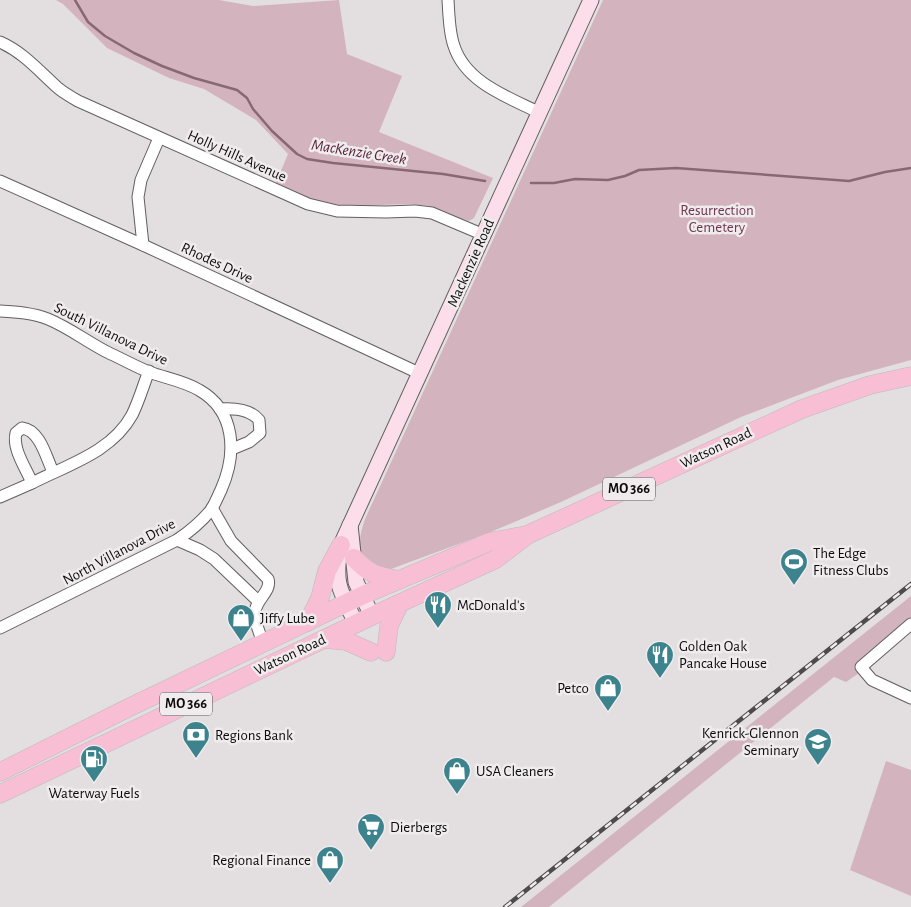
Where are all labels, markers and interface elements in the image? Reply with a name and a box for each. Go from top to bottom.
street label: Holly Hills Avenue [185,127,289,185]
water label: MacKenzie Creek [310,137,408,167]
park label: Resurrection Cemetery [680,203,754,235]
street label: Mackenzie Road [445,217,497,309]
street label: Rhodes Drive [179,240,255,286]
street label: South Villanova Drive [52,300,170,368]
street label: Watson Road [678,425,754,471]
road number: MO 366 [603,478,655,500]
street label: North Villanova Drive [60,516,178,588]
place label: The Edge Fitness Clubs [813,546,889,578]
sports icon: The Edge Fitness Clubs [779,547,809,586]
restaurant icon: McDonald's [423,590,453,629]
place label: McDonald's [457,598,525,613]
shop icon: Jiffy Lube [226,603,256,642]
place label: Jiffy Lube [260,611,315,626]
street label: Watson Road [252,632,328,678]
place label: Golden Oak Pancake House [679,639,767,671]
restaurant icon: Golden Oak Pancake House [645,640,675,679]
shop icon: Petco [593,673,623,712]
place label: Petco [557,681,589,696]
road number: MO 366 [160,692,212,716]
bank icon: Regions Bank [181,720,211,759]
place label: Kenrick-Glennon Seminary [702,726,800,758]
school or university icon: Kenrick-Glennon Seminary [803,727,833,766]
place label: Regions Bank [215,728,293,743]
fuel station icon: Waterway Fuels [79,744,109,783]
shop icon: USA Cleaners [442,756,472,795]
place label: USA Cleaners [476,764,554,779]
place label: Waterway Fuels [48,786,140,801]
supermarket icon: Dierbergs [356,812,386,851]
place label: Dierbergs [390,820,447,835]
shop icon: Regional Finance [315,845,345,884]
place label: Regional Finance [212,853,311,868]

